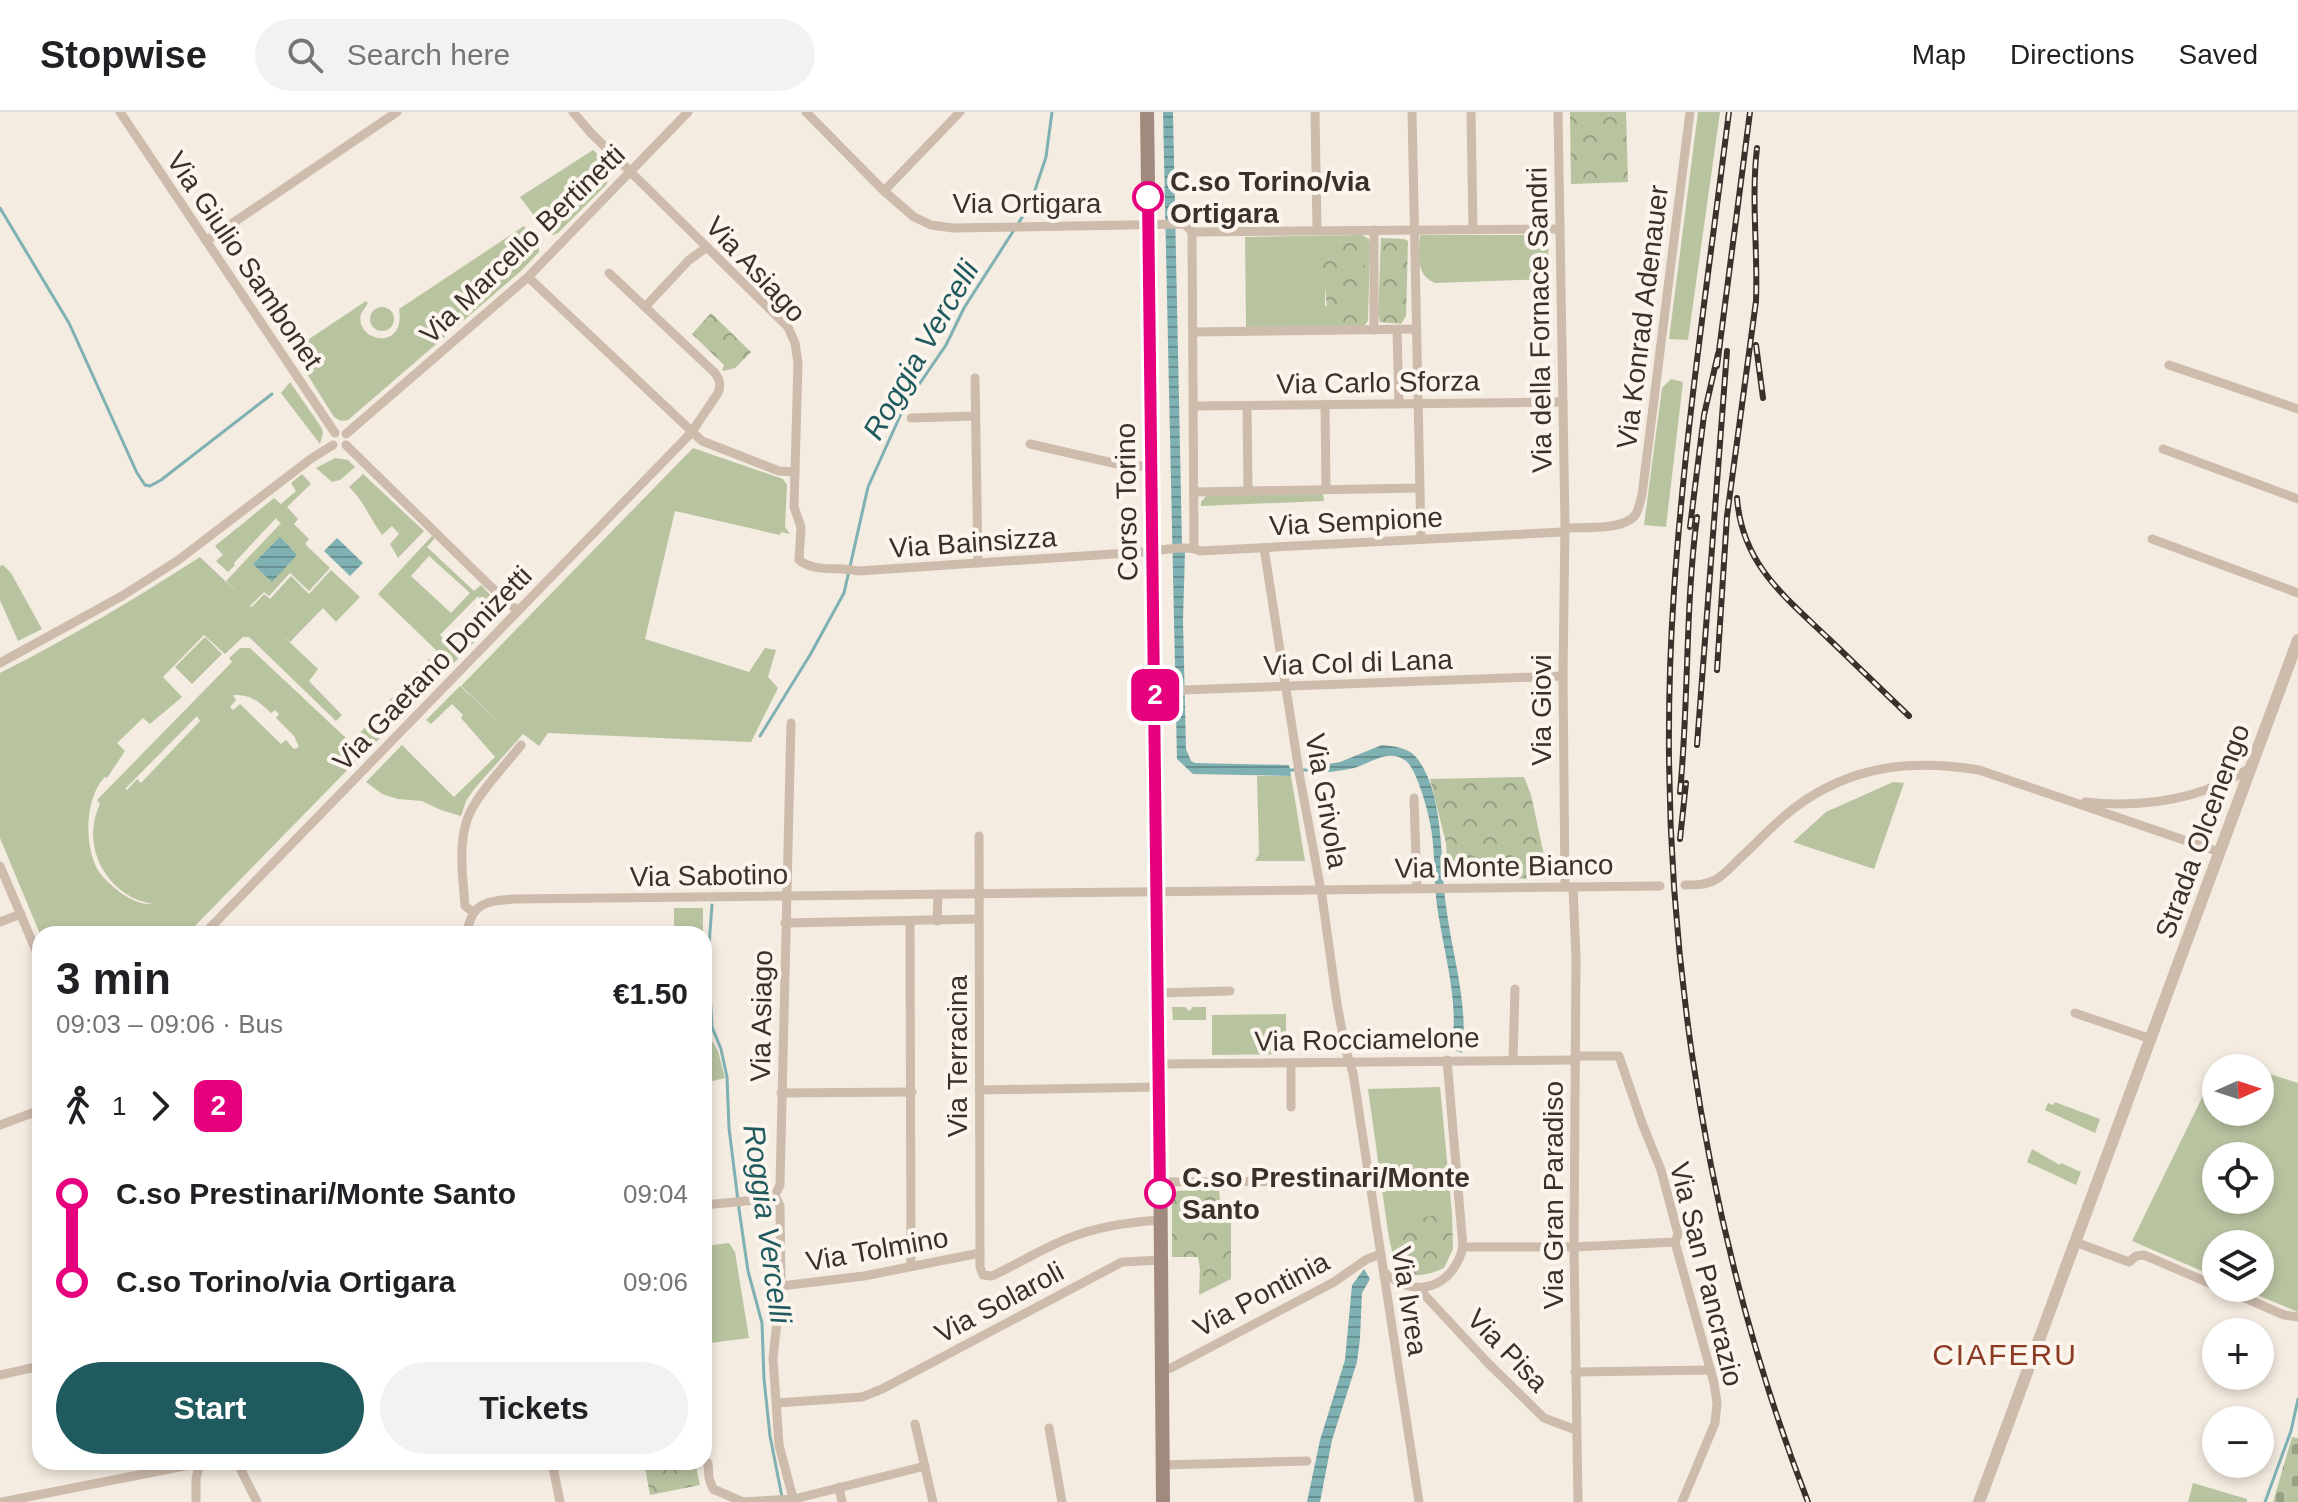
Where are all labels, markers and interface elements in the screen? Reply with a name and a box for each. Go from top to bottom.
search box [255,19,815,91]
icon: search [283,33,327,77]
text: Stopwise [40,34,207,76]
text: Search here [347,38,510,71]
text: Map [1912,39,1966,70]
text: Directions [2010,39,2135,70]
text: Saved [2179,39,2258,70]
street label: Via Marcello Bertinetti [414,139,631,350]
street label: Via Giulio Sambonet [161,146,329,375]
place label: C.so Torino/via Ortigara [1170,166,1371,229]
street label: Via della Fornace Sandri [1521,167,1558,473]
marker: C.so Torino/via Ortigara [1133,182,1163,212]
street label: Via Konrad Adenauer [1611,183,1674,451]
street label: Via Ortigara [953,188,1102,219]
street label: Via Asiago [699,211,812,328]
water label: Roggia Vercelli [856,253,986,445]
street label: Via Carlo Sforza [1276,365,1480,400]
street label: Corso Torino [1110,423,1143,581]
street label: Via Sempione [1268,501,1444,542]
street label: Via Bainsizza [888,521,1058,564]
street label: Via Gaetano Donizetti [327,560,538,777]
street label: Via Col di Lana [1263,644,1454,681]
street label: Via Giovi [1526,654,1557,766]
line badge: 2 [1129,669,1181,721]
text: 2 [1147,679,1163,710]
street label: Strada Olcenengo [2149,720,2256,943]
street label: Via Grivola [1299,731,1354,871]
street label: Via Monte Bianco [1394,849,1614,884]
street label: Via Sabotino [630,859,788,892]
street label: Via Asiago [745,950,778,1082]
text: 3 min [56,954,171,1003]
street label: Via Terracina [942,974,973,1137]
text: €1.50 [613,977,688,1010]
text: 09:03 – 09:06 · Bus [56,1009,283,1039]
street label: Via Rocciamelone [1254,1022,1480,1057]
north arrow [2202,1054,2274,1126]
map controls [2202,1054,2274,1478]
street label: Via Gran Paradiso [1538,1081,1569,1309]
icon: walk [56,1084,100,1128]
icon: forward [138,1084,182,1128]
text: 2 [210,1090,226,1121]
text: 1 [112,1091,126,1121]
water label: Roggia Vercelli [737,1122,798,1327]
button: locate [2202,1142,2274,1214]
street label: Via San Pancrazio [1664,1159,1749,1389]
place label: C.so Prestinari/Monte Santo [1182,1162,1470,1225]
text: C.so Prestinari/Monte Santo [116,1177,516,1210]
marker: C.so Prestinari/Monte Santo [1145,1178,1175,1208]
text: 09:04 [623,1179,688,1209]
street label: Via Tolmino [804,1222,951,1277]
button: layers [2202,1230,2274,1302]
street label: Via Ivrea [1386,1244,1433,1358]
street label: Via Pontinia [1188,1246,1335,1343]
street label: Via Solaroli [930,1256,1069,1349]
text: C.so Torino/via Ortigara [116,1265,456,1298]
text: 09:06 [623,1267,688,1297]
street label: Via Pisa [1461,1303,1555,1398]
button: + [2202,1318,2274,1390]
district label: CIAFERU [1932,1338,2078,1371]
button: Start [56,1362,364,1454]
button: Tickets [380,1362,688,1454]
button: − [2202,1406,2274,1478]

